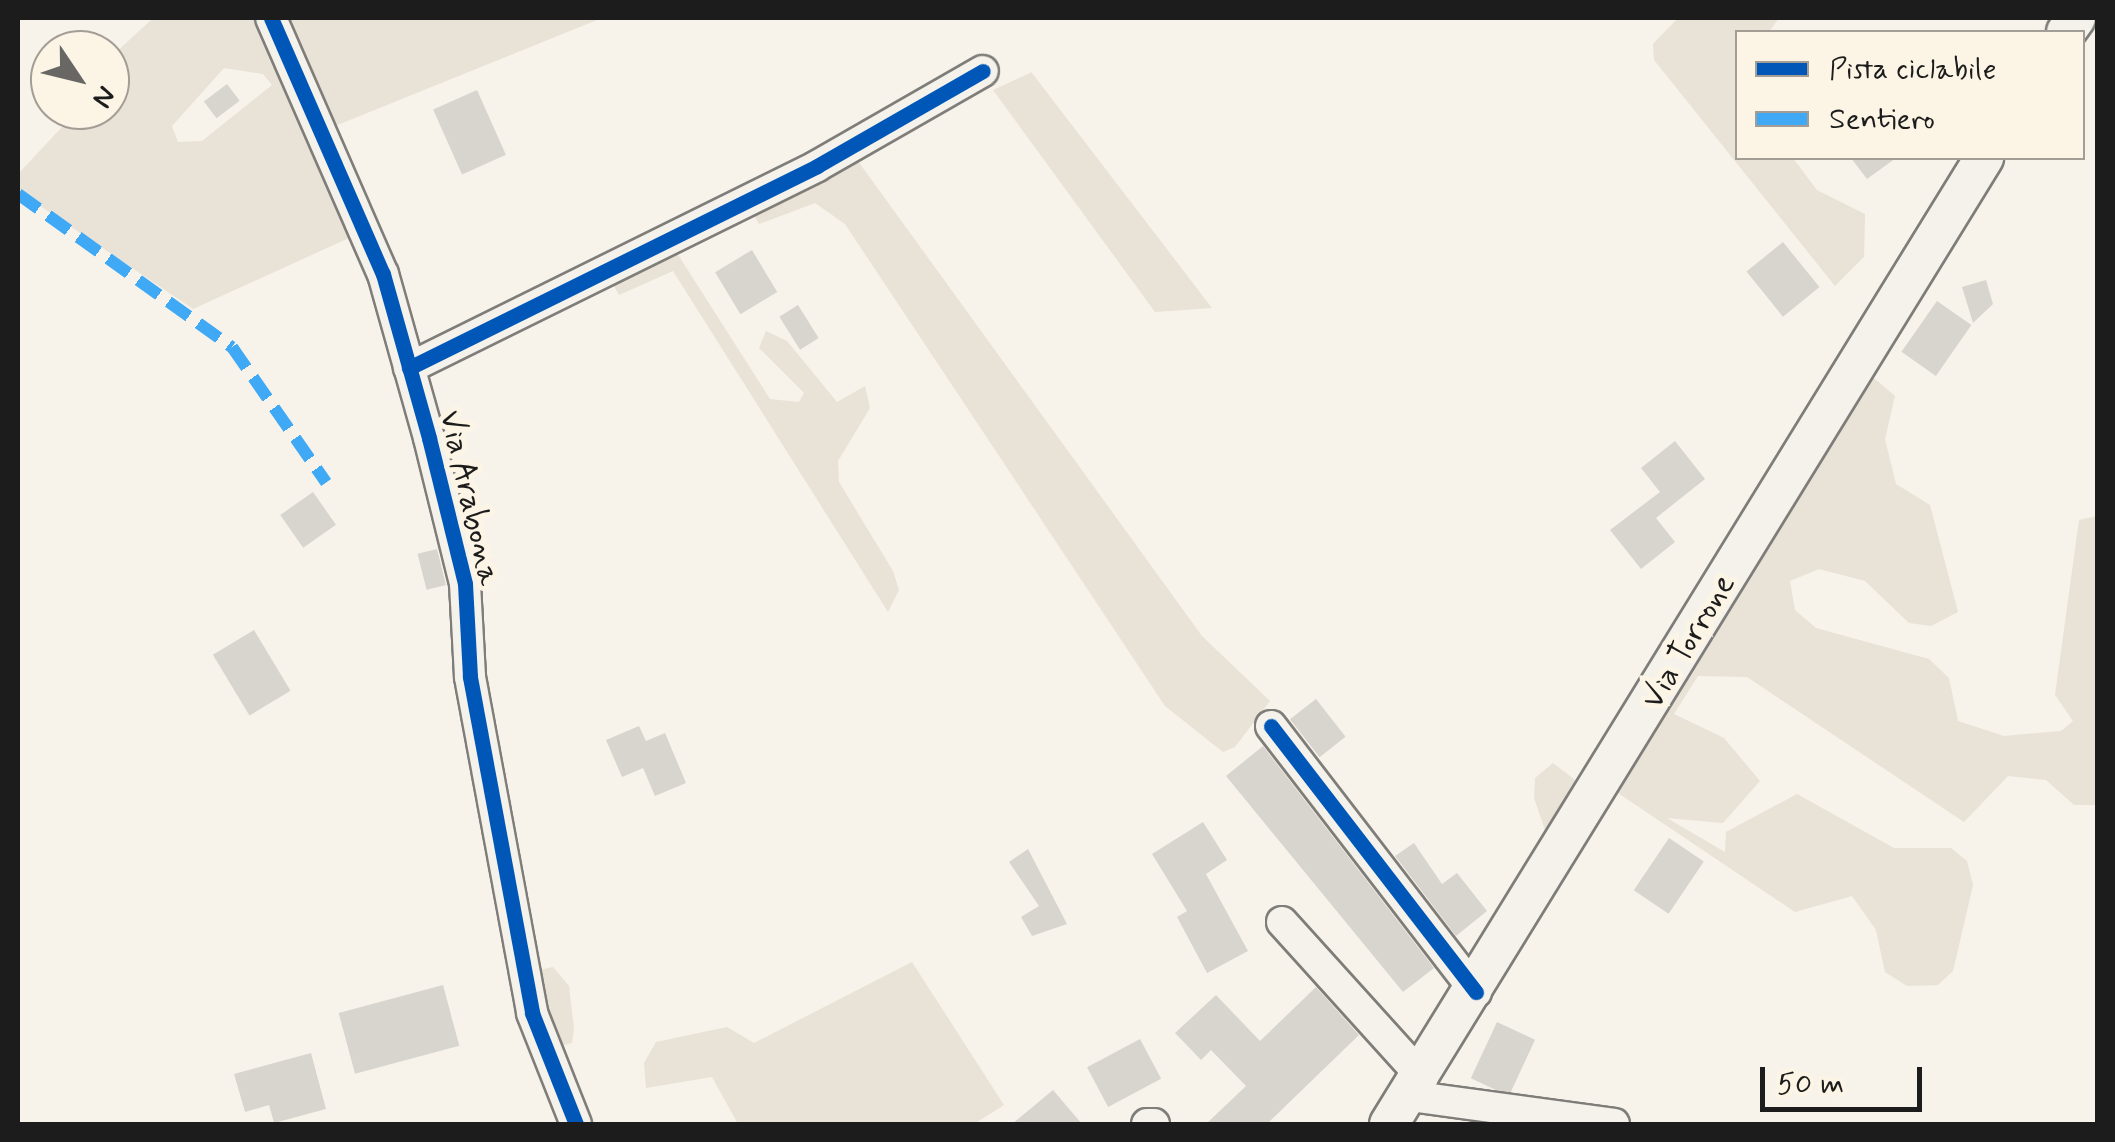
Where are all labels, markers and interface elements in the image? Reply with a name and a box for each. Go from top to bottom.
north arrow [30,30,130,130]
legend [1735,30,2085,160]
text: Pista ciclabile [1829,50,1997,89]
text: N [83,78,124,115]
text: Sentiero [1829,100,1935,139]
street label: Via Arabona [431,409,507,587]
street label: Via Torrone [1633,567,1745,717]
scale bar [1765,1047,1928,1109]
text: 50 m [1777,1065,1844,1104]

